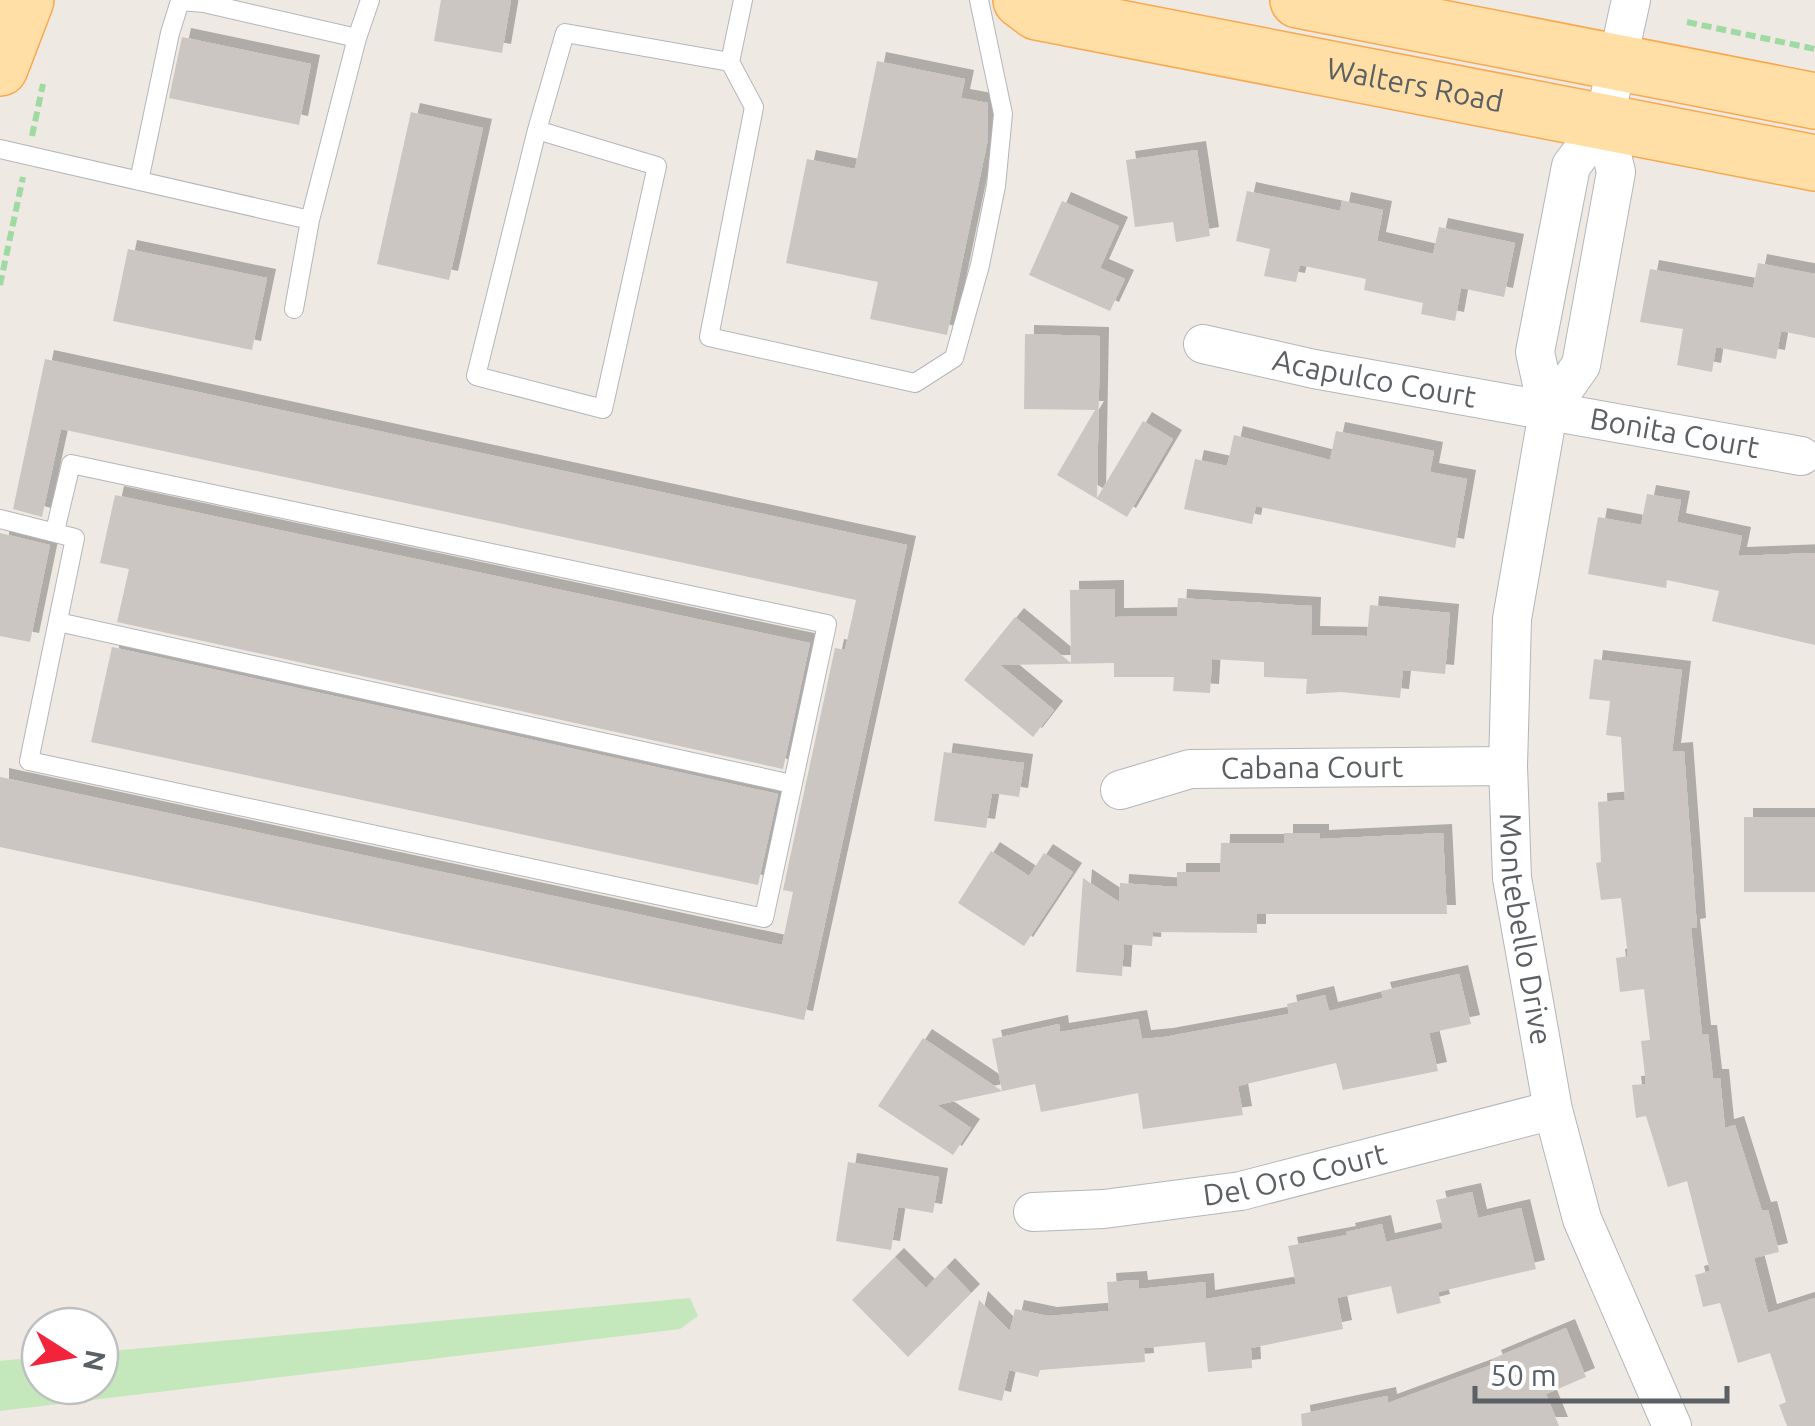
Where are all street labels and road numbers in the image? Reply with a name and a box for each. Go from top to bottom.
street label: Walters Road [1324,51,1506,118]
street label: Acapulco Court [1270,342,1479,414]
street label: Bonita Court [1587,401,1762,464]
street label: Cabana Court [1220,749,1404,785]
street label: Montebello Drive [1494,812,1559,1047]
street label: Del Oro Court [1201,1136,1390,1212]

